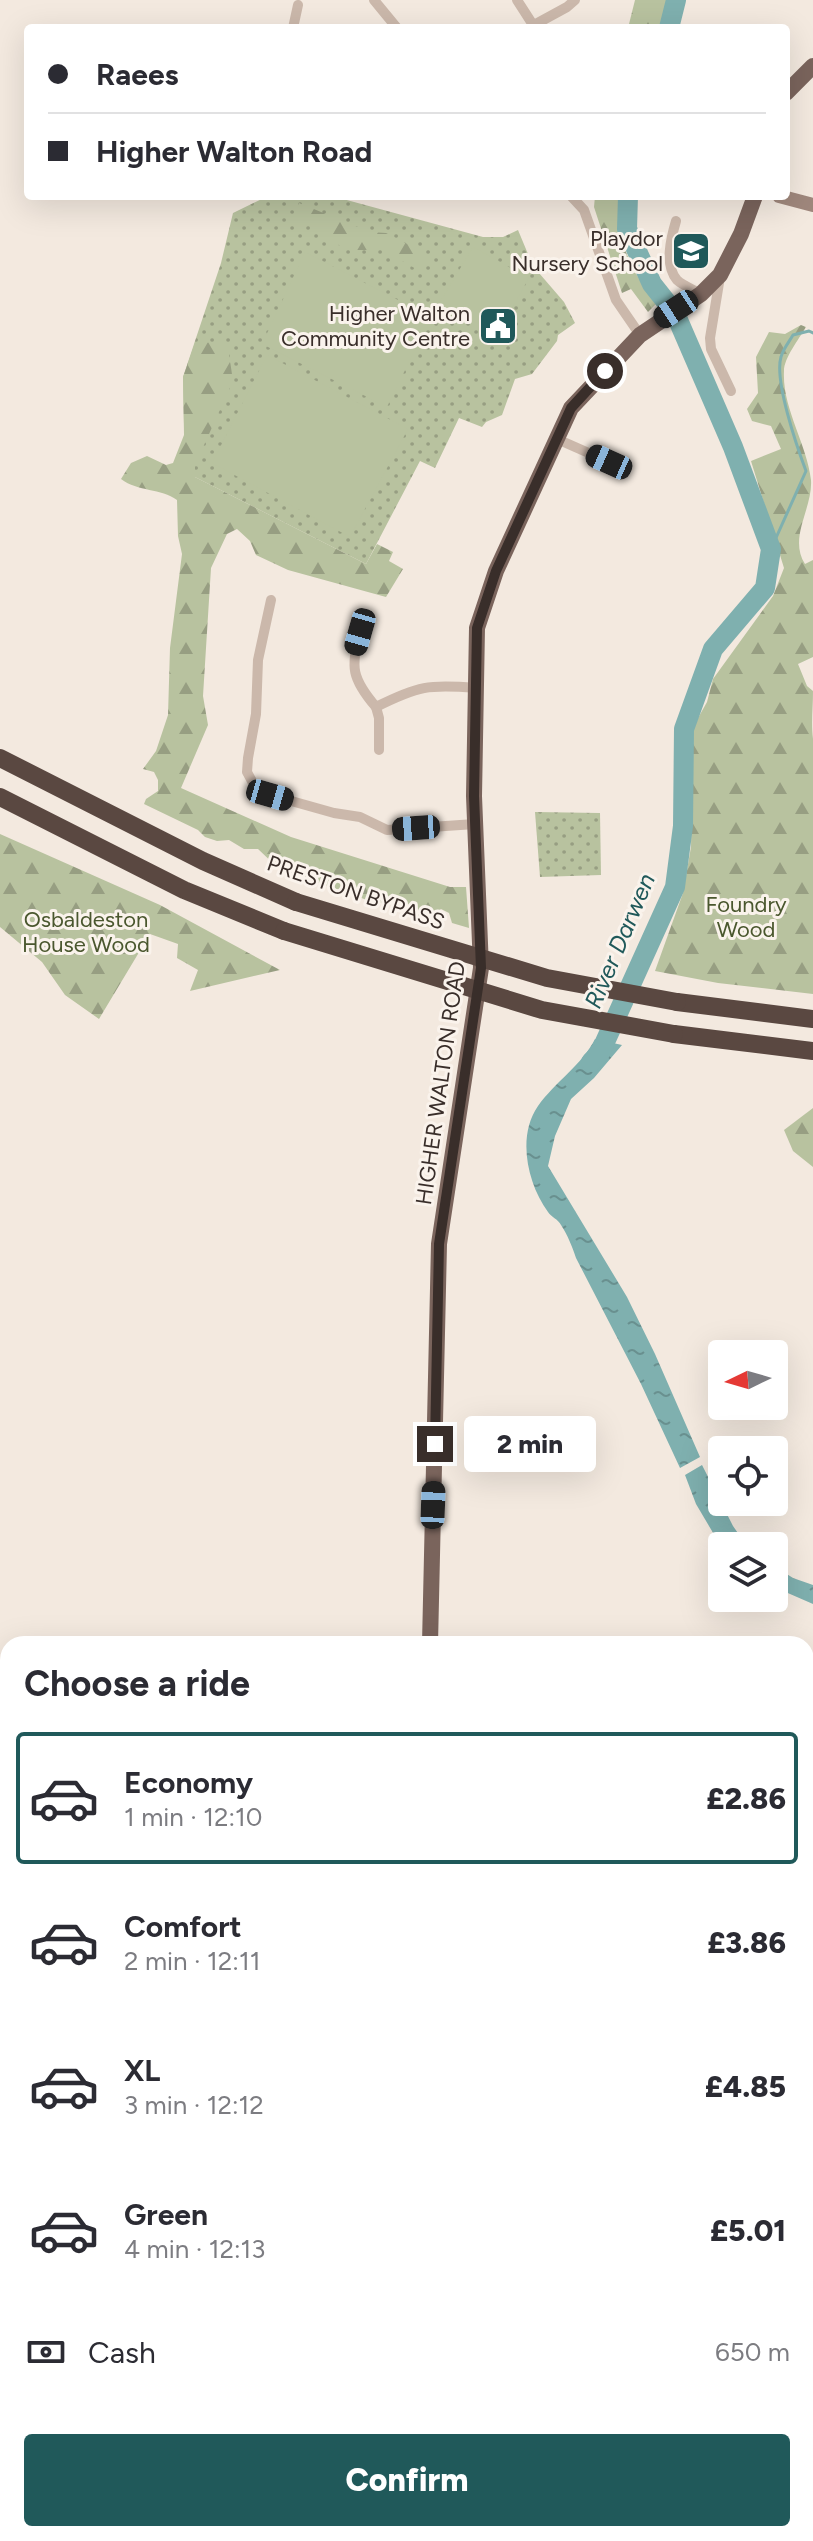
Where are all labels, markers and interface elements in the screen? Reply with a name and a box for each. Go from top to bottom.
text: Raees [96,56,179,93]
text: Higher Walton Road [96,133,372,170]
place label: Playdor Nursery School [512,225,664,277]
school or university icon: Playdor Nursery School [670,230,712,272]
car [649,286,703,332]
place label: Higher Walton Community Centre [281,300,470,352]
public building icon: Higher Walton Community Centre [477,305,519,347]
route start [587,353,623,389]
car [582,441,636,483]
car [342,606,378,658]
car [244,777,296,813]
car [391,814,441,842]
street label: PRESTON BYPASS [263,849,448,936]
water label: River Darwen [578,869,661,1013]
park label: Foundry Wood [705,891,787,943]
park label: Osbaldeston House Wood [22,906,150,958]
street label: HIGHER WALTON ROAD [410,960,471,1207]
north arrow [708,1340,788,1420]
map controls [708,1340,788,1612]
callout: 2 min [463,1416,595,1472]
route end [417,1426,453,1462]
text: 2 min [497,1428,563,1460]
button: locate [708,1436,788,1516]
car [420,1481,446,1529]
button: layers [708,1532,788,1612]
text: Choose a ride [24,1662,250,1705]
icon: car [28,1762,100,1834]
text: Economy [124,1764,253,1801]
text: £2.86 [706,1780,786,1817]
text: 1 min · 12:10 [124,1801,263,1833]
icon: car [28,1906,100,1978]
text: Comfort [124,1908,242,1945]
text: £3.86 [707,1924,786,1961]
text: 2 min · 12:11 [124,1945,260,1977]
icon: car [28,2050,100,2122]
text: XL [124,2052,160,2089]
text: £4.85 [705,2068,786,2105]
text: 3 min · 12:12 [124,2089,264,2121]
icon: car [28,2194,100,2266]
text: Green [124,2196,208,2233]
text: £5.01 [710,2212,786,2249]
text: 4 min · 12:13 [124,2233,265,2265]
icon: cash [24,2330,68,2374]
text: Cash [88,2334,156,2371]
text: 650 m [715,2336,790,2368]
button: Confirm [24,2434,790,2526]

